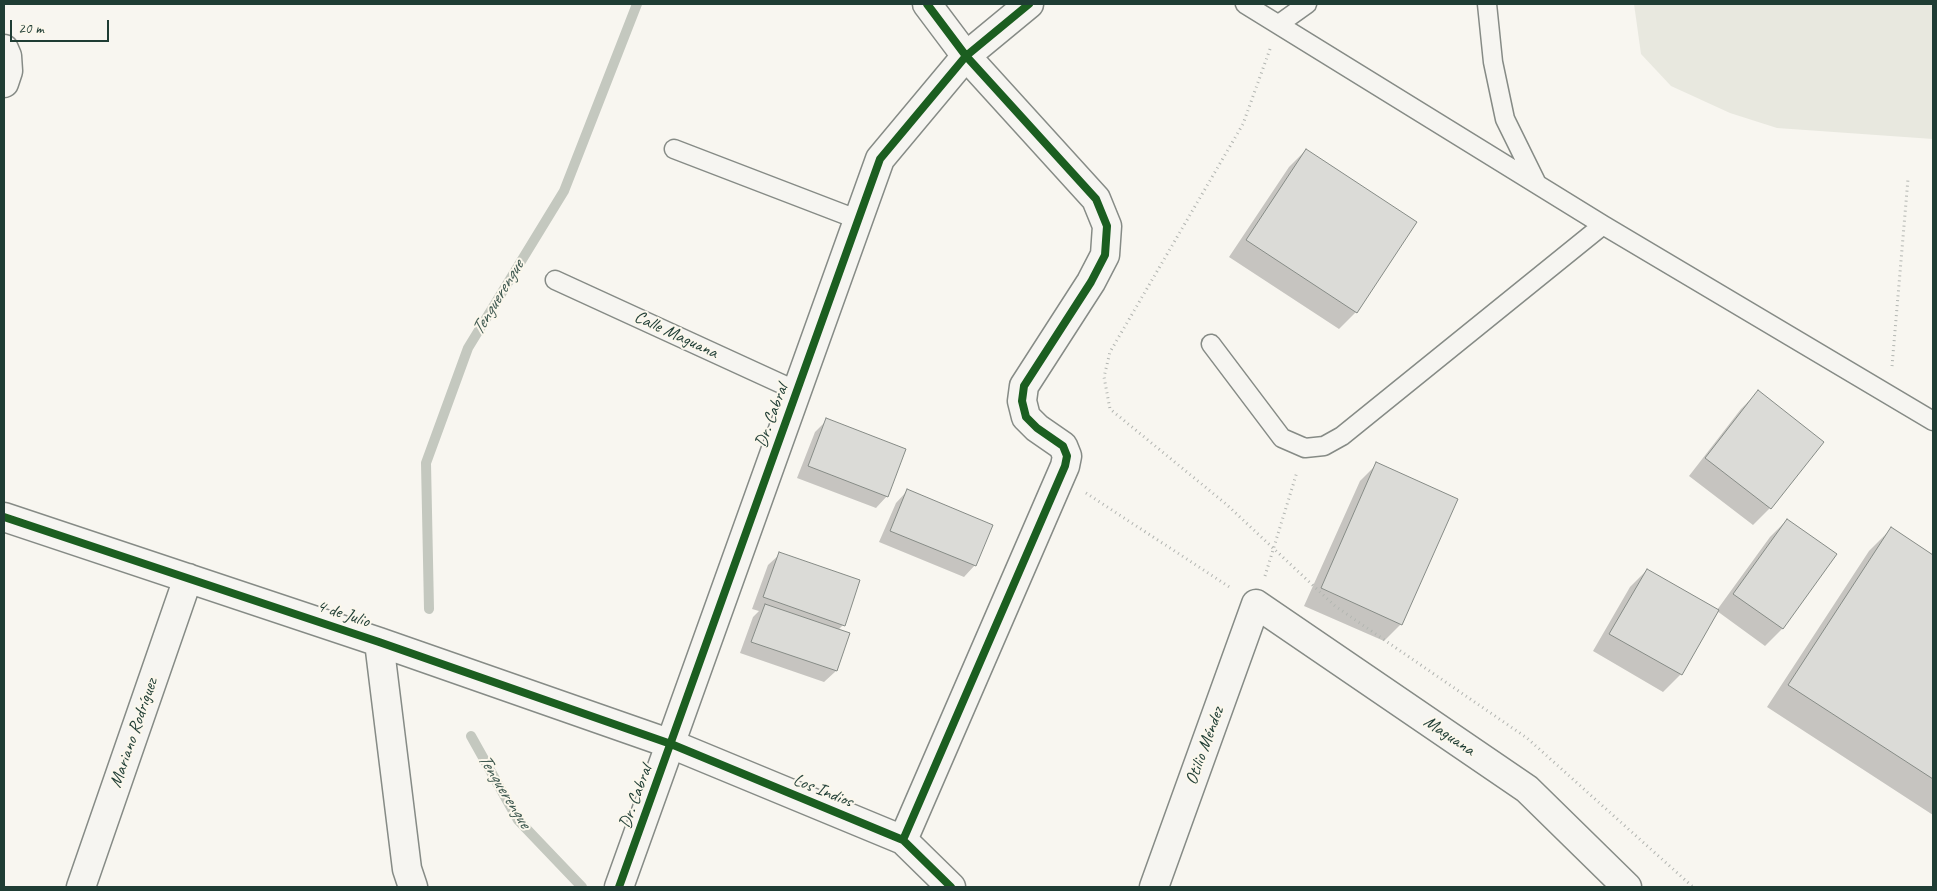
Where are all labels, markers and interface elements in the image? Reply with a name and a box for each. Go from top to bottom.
scale bar [12,10,111,42]
text: 20 m [18,19,44,38]
water label: Tenguerengue [467,256,529,340]
street label: Calle Maguana [631,306,721,364]
street label: Dr. Cabral [751,381,793,451]
street label: 4 de Julio [314,595,372,633]
street label: Mariano Rodríguez [105,675,163,791]
street label: Otilio Méndez [1181,704,1229,788]
street label: Maguana [1419,711,1479,761]
water label: Tenguerengue [472,750,536,832]
street label: Dr. Cabral [615,762,657,832]
street label: Los Indios [790,769,856,813]

